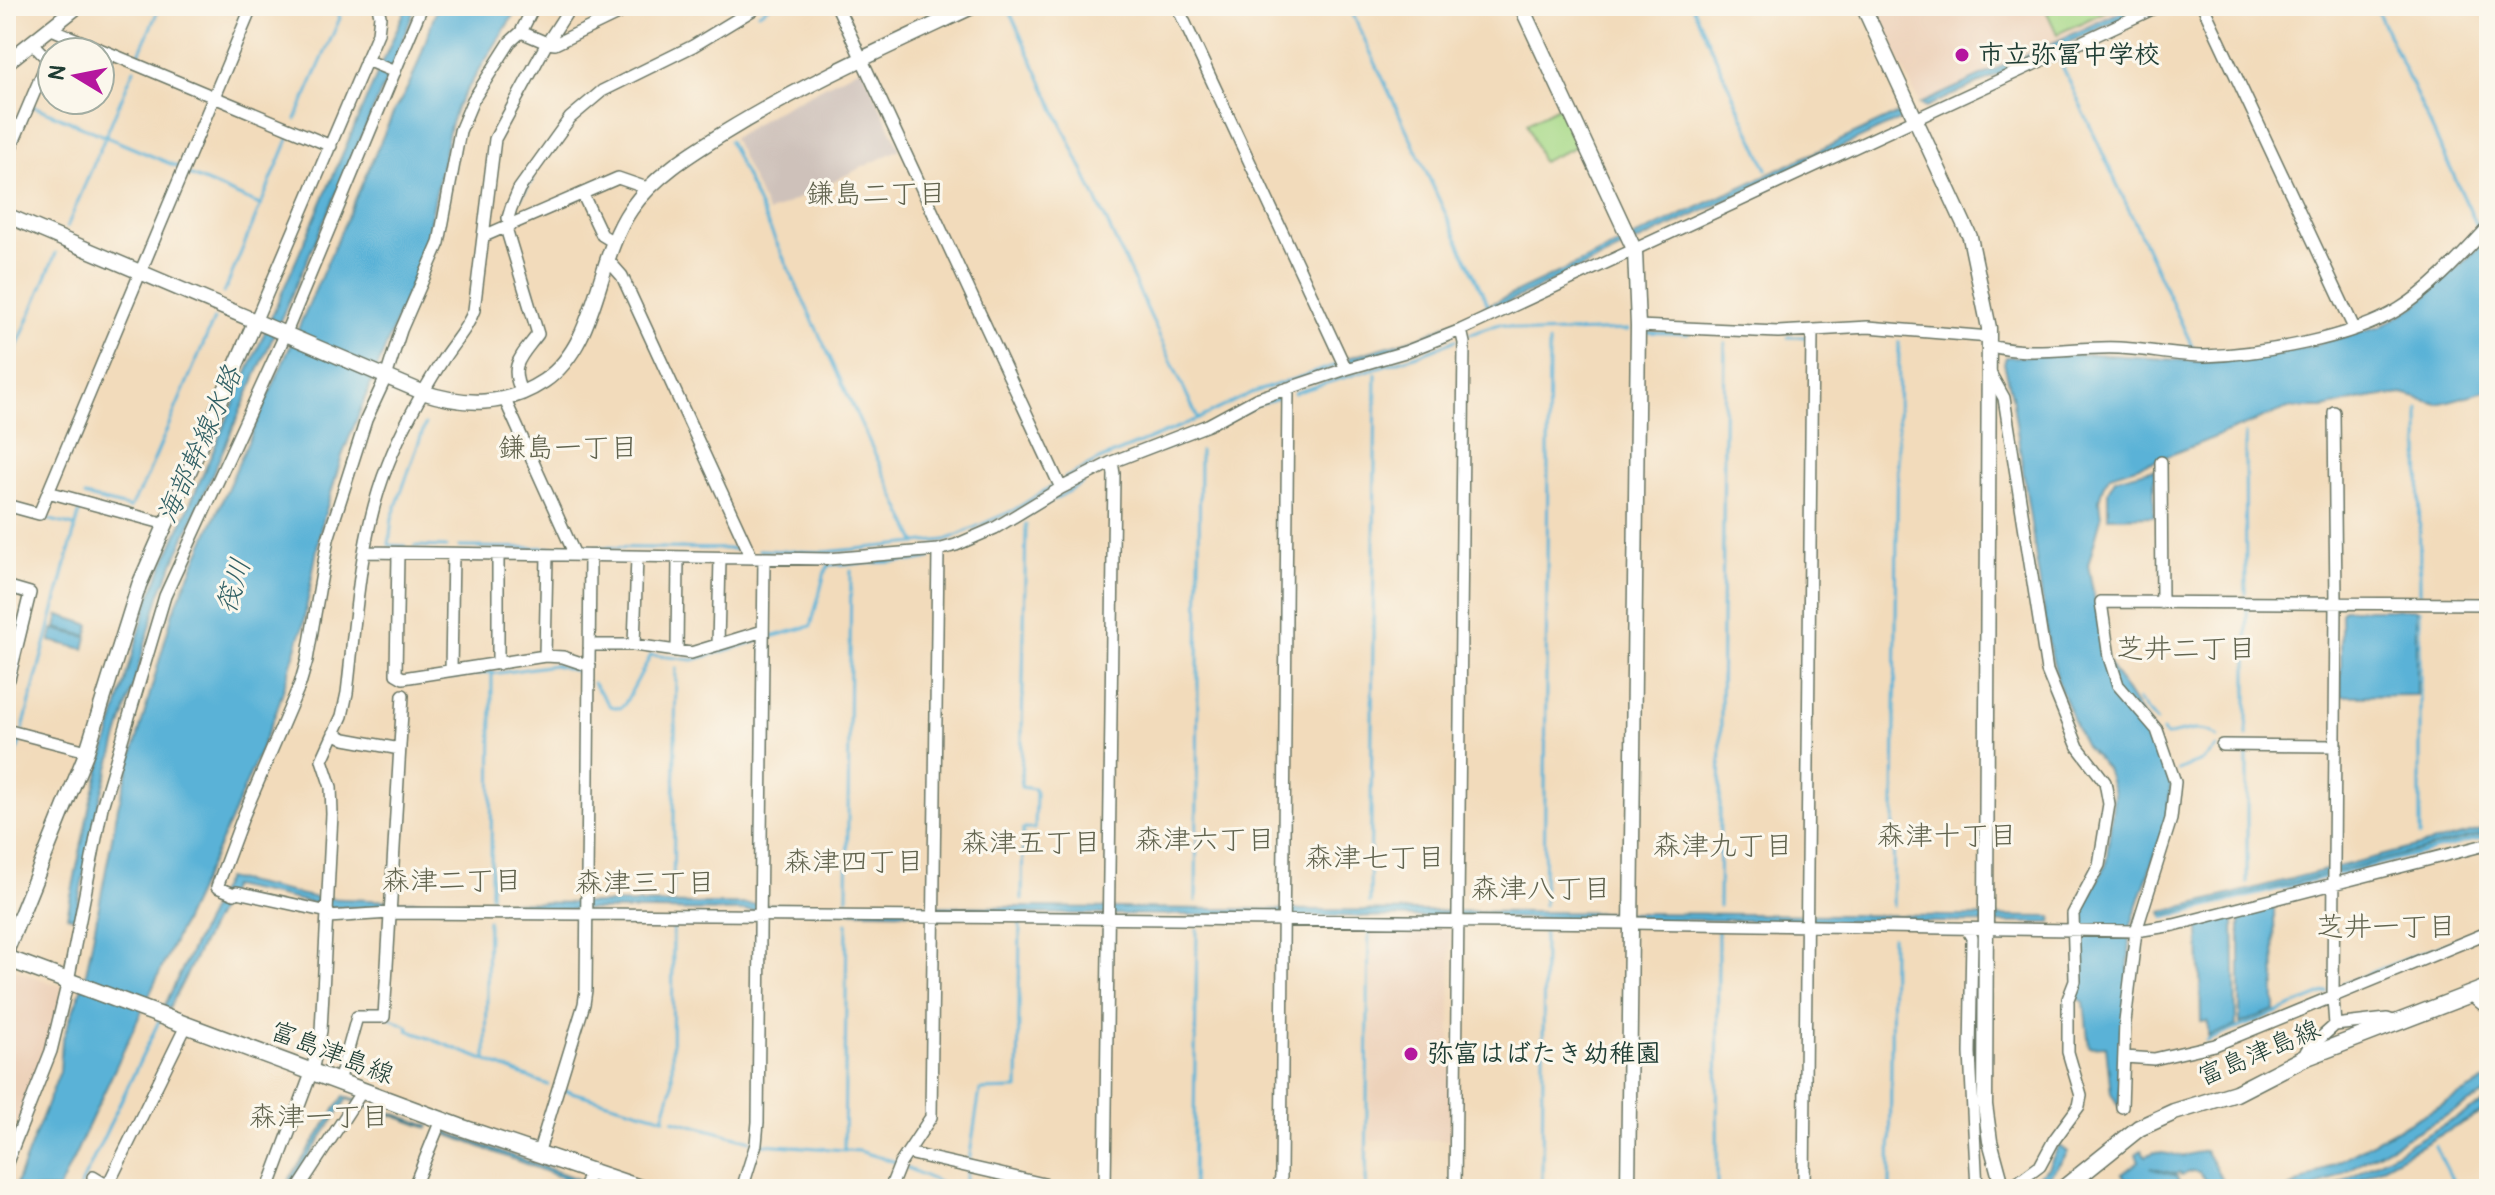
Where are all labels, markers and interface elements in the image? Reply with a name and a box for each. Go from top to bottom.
north arrow [36,36,116,116]
place label: 市立弥冨中学校 [1978,39,2160,71]
marker: 市立弥冨中学校 [1953,46,1971,64]
text: N [42,63,72,82]
district label: 鎌島二丁目 [806,177,946,212]
water label: 海部幹線水路 [150,359,251,529]
district label: 鎌島一丁目 [498,431,638,466]
water label: 筏川 [209,554,259,618]
district label: 芝井二丁目 [2116,632,2256,667]
district label: 森津十丁目 [1877,819,2017,854]
district label: 森津六丁目 [1135,823,1275,858]
district label: 森津五丁目 [961,826,1101,861]
district label: 森津九丁目 [1653,829,1793,864]
district label: 森津七丁目 [1305,841,1445,876]
district label: 森津四丁目 [784,845,924,880]
district label: 森津二丁目 [382,864,522,899]
district label: 森津三丁目 [575,866,715,901]
district label: 森津八丁目 [1471,872,1611,907]
district label: 芝井一丁目 [2316,910,2456,945]
street label: 富島津島線 [2193,1013,2325,1093]
street label: 富島津島線 [266,1015,398,1091]
place label: 弥富はばたき幼稚園 [1427,1038,1661,1070]
marker: 弥富はばたき幼稚園 [1402,1045,1420,1063]
district label: 森津一丁目 [249,1100,389,1135]

